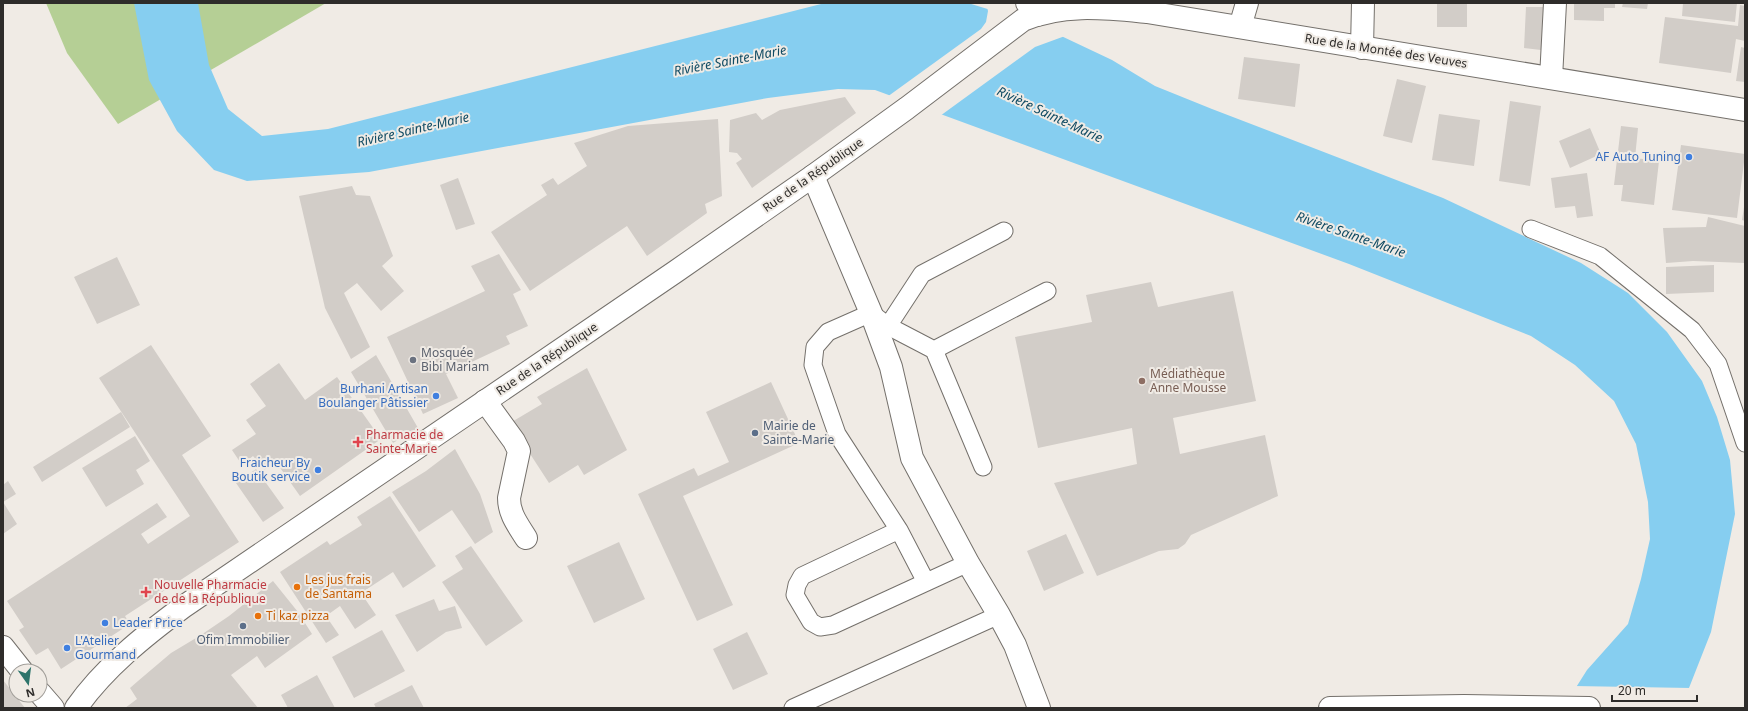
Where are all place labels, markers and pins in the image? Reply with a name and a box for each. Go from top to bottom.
place label: AF Auto Tuning [1595,148,1681,165]
marker: AF Auto Tuning [1684,152,1694,162]
place label: Mosquée Bibi Mariam [421,344,489,375]
marker: Mosquée Bibi Mariam [408,355,418,365]
place label: Médiathèque Anne Mousse [1150,365,1226,396]
marker: Médiathèque Anne Mousse [1137,376,1147,386]
place label: Burhani Artisan Boulanger Pâtissier [318,380,428,411]
marker: Burhani Artisan Boulanger Pâtissier [431,391,441,401]
place label: Mairie de Sainte-Marie [763,417,834,448]
place label: Pharmacie de Sainte-Marie [366,426,443,457]
marker: Mairie de Sainte-Marie [750,428,760,438]
marker: Pharmacie de Sainte-Marie [353,437,363,447]
place label: Fraicheur By Boutik service [231,454,311,485]
marker: Fraicheur By Boutik service [313,465,323,475]
place label: Les jus frais de Santama [305,571,372,602]
place label: Nouvelle Pharmacie de de la République [154,576,267,607]
marker: Les jus frais de Santama [292,582,302,592]
marker: Nouvelle Pharmacie de de la République [141,587,151,597]
place label: Ti kaz pizza [266,607,329,624]
marker: Ti kaz pizza [253,611,263,621]
place label: Leader Price [113,614,183,631]
marker: Leader Price [100,618,110,628]
marker: Ofim Immobilier [238,621,248,631]
place label: Ofim Immobilier [196,631,290,648]
place label: L'Atelier Gourmand [75,632,136,663]
marker: L'Atelier Gourmand [62,643,72,653]

